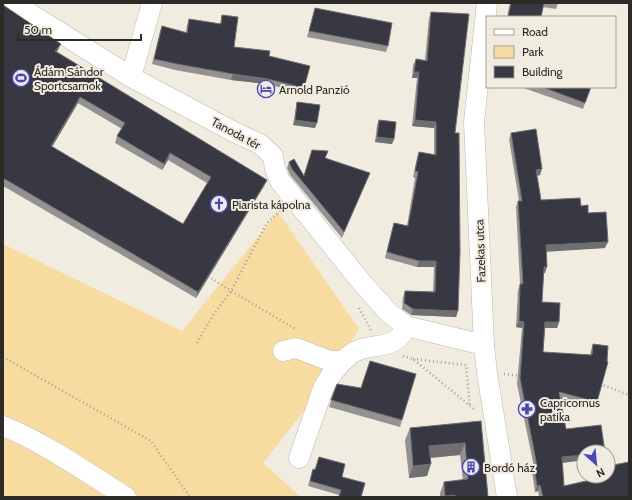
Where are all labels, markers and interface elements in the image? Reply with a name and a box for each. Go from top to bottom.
scale bar [18,16,141,42]
legend [486,16,616,88]
text: 50 m [24,22,52,37]
text: Road [522,24,548,39]
text: Park [522,44,544,59]
place label: Ádám Sándor Sportcsarnok [34,64,104,93]
text: Building [522,64,564,79]
sports icon: Ádám Sándor Sportcsarnok [11,68,31,88]
hotel icon: Arnold Panzió [256,79,276,99]
place label: Arnold Panzió [279,82,350,97]
street label: Tanoda tér [209,114,263,152]
church icon: Piarista kápolna [209,194,229,214]
place label: Piarista kápolna [232,197,311,212]
street label: Fazekas utca [471,219,489,283]
place label: Capricornus patika [540,395,600,424]
pharmacy icon: Capricornus patika [517,399,537,419]
north arrow [576,444,616,484]
building icon: Bordó ház [461,457,481,477]
place label: Bordó ház [484,460,536,475]
text: N [594,465,607,481]

